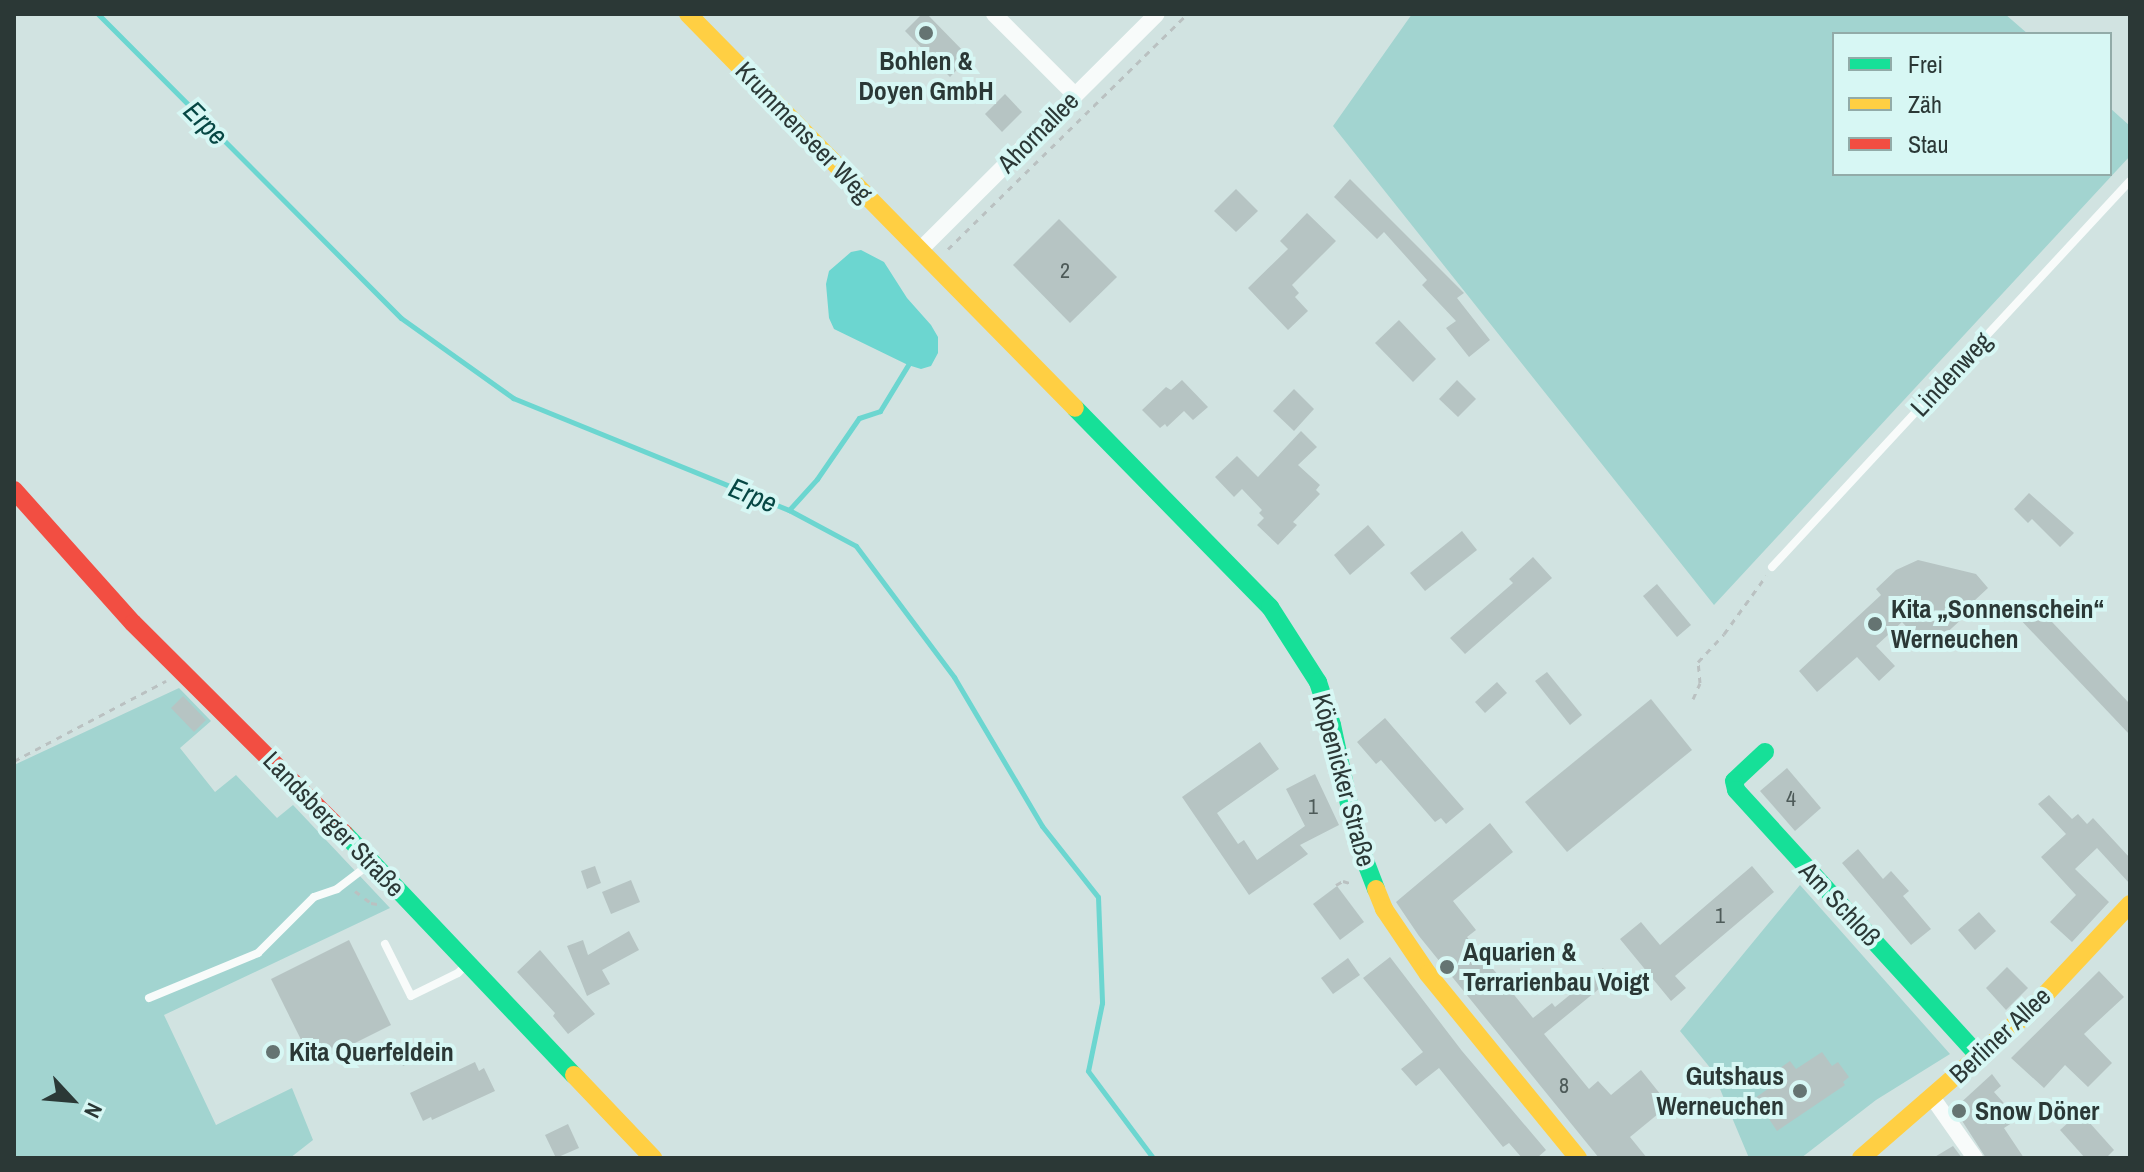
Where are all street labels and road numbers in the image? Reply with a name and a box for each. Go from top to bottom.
street label: Krummenseer Weg [729,55,879,209]
street label: Ahornallee [991,85,1085,179]
street label: Lindenweg [1904,325,1998,423]
street label: Köpenicker Straße [1306,690,1382,870]
street label: Landsberger Straße [257,745,411,903]
street label: Am Schloß [1793,855,1887,953]
street label: Berliner Allee [1943,980,2057,1090]

